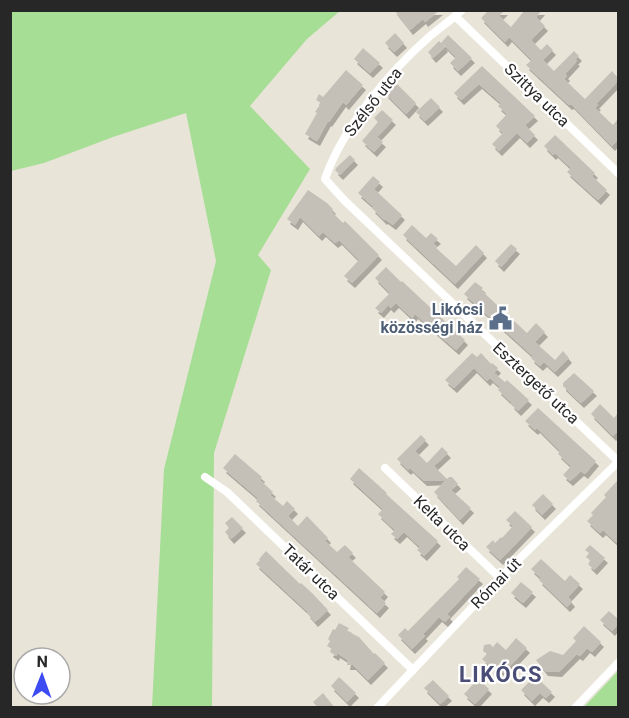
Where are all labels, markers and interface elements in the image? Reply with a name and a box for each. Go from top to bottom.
street label: Szittya utca [501,59,573,131]
street label: Szélső utca [340,64,406,140]
place label: Likócsi közösségi ház [380,300,483,337]
public building icon: Likócsi közösségi ház [488,305,514,331]
street label: Esztergető utca [489,338,583,428]
street label: Kelta utca [410,491,474,555]
street label: Tatár utca [279,540,343,604]
street label: Római út [467,554,525,612]
north arrow [12,646,72,706]
text: N [36,652,48,671]
district label: LIKÓCS [459,661,543,687]

